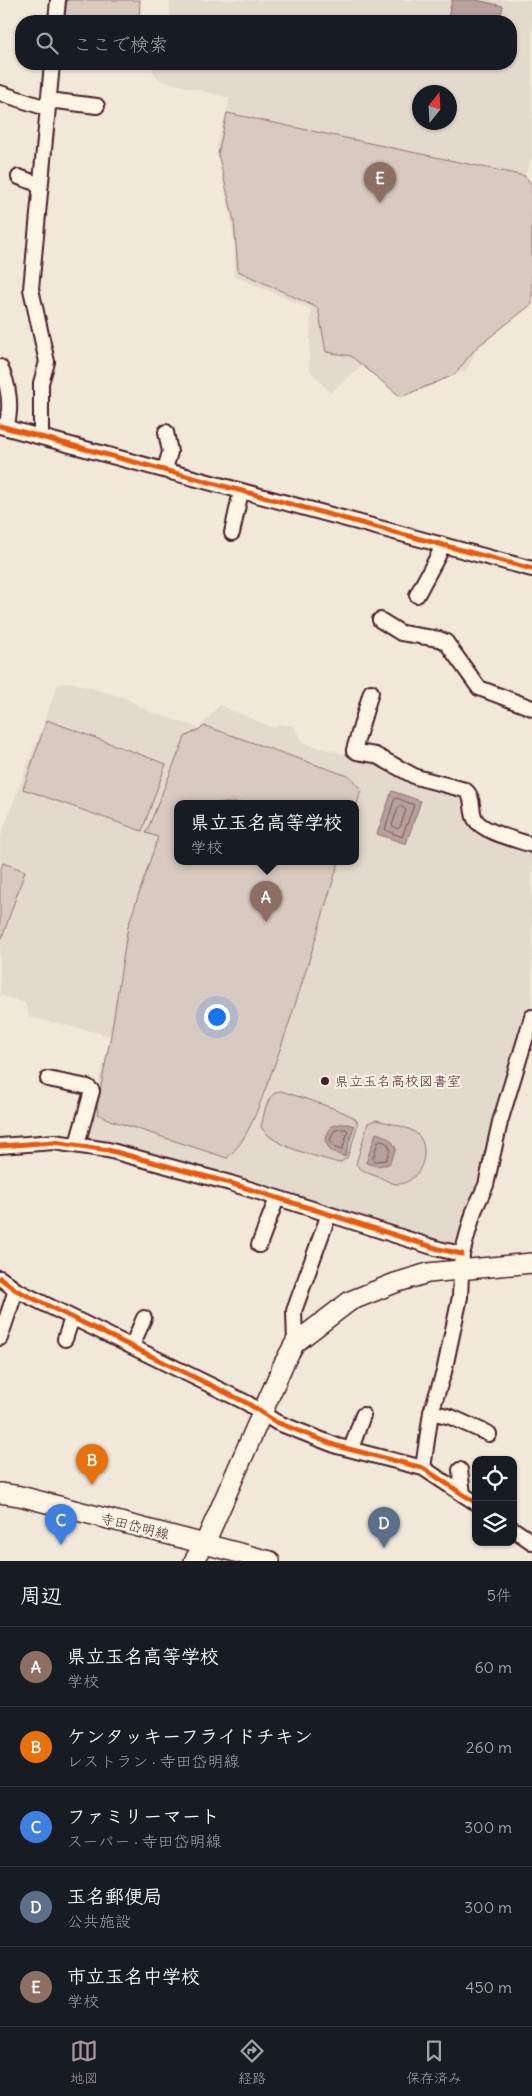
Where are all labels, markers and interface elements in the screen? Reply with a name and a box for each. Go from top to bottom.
search box [15,15,517,70]
icon: search [33,29,61,57]
text: ここで検索 [73,32,168,56]
north arrow [412,85,457,130]
pin: E [364,162,396,203]
popup [174,800,359,865]
text: 県立玉名高等学校 [190,810,343,834]
text: 学校 [190,837,223,857]
pin: A [250,881,282,922]
your location [204,1004,230,1030]
place label: 県立玉名高校図書室 [335,1072,461,1090]
marker: 県立玉名高校図書室 [319,1075,331,1087]
pin: B [76,1444,108,1485]
map controls [472,1456,517,1546]
button: locate [472,1456,517,1501]
button: layers [472,1501,517,1546]
pin: C [45,1504,77,1545]
pin: D [368,1507,400,1548]
street label: 寺田岱明線 [99,1509,171,1543]
text: 周辺 [20,1582,62,1609]
text: 5件 [487,1585,512,1605]
text: 県立玉名高等学校 [67,1644,219,1668]
text: A [31,1657,41,1677]
text: 60 m [474,1657,512,1677]
text: 学校 [67,1671,99,1691]
text: ケンタッキーフライドチキン [67,1724,313,1748]
text: B [31,1737,41,1757]
text: 260 m [466,1737,512,1757]
text: レストラン · 寺田岱明線 [67,1751,239,1771]
text: ファミリーマート [67,1804,220,1828]
text: C [31,1817,41,1837]
text: 300 m [464,1817,512,1837]
text: スーパー · 寺田岱明線 [67,1831,222,1851]
text: 玉名郵便局 [67,1884,162,1908]
text: D [30,1897,42,1917]
text: 300 m [464,1897,512,1917]
text: 公共施設 [67,1911,131,1931]
text: 市立玉名中学校 [67,1964,200,1988]
text: E [31,1977,41,1997]
text: 450 m [465,1977,512,1997]
text: 学校 [67,1991,99,2011]
tab: 地図 [70,2037,98,2087]
tab: 経路 [238,2037,266,2087]
tab: 保存済み [406,2037,462,2087]

